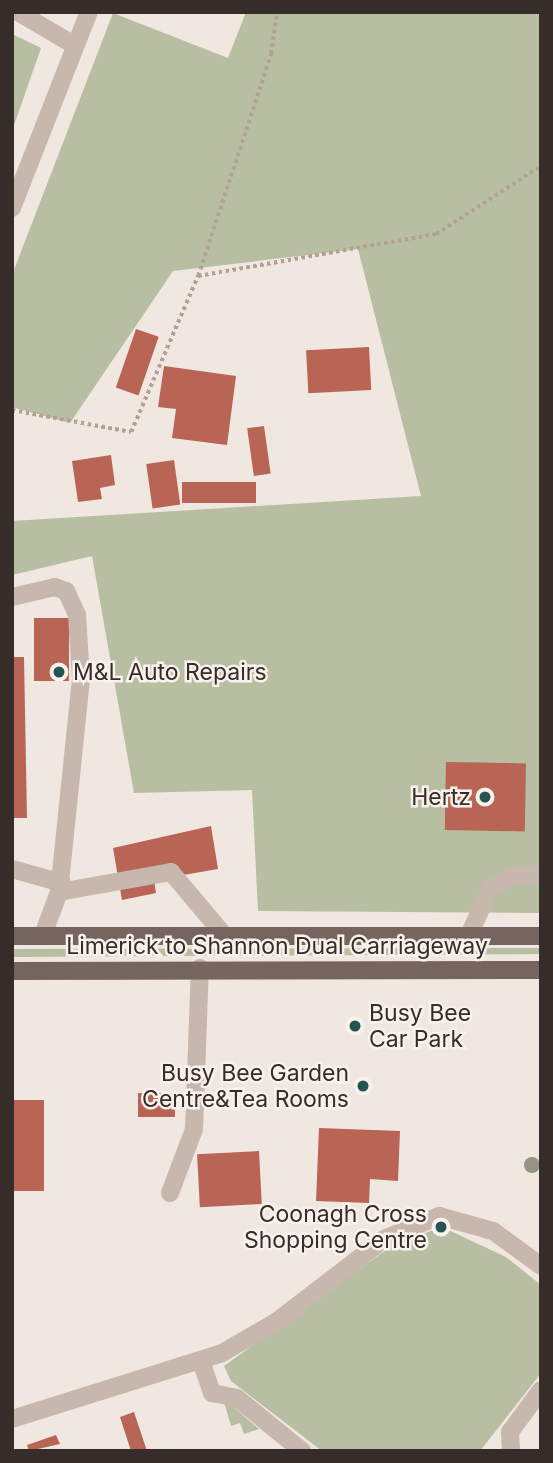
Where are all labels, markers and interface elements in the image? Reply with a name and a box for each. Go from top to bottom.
place label: M&L Auto Repairs [73,658,267,686]
marker: M&L Auto Repairs [51,664,67,680]
place label: Hertz [411,783,471,811]
marker: Hertz [477,789,493,805]
street label: Limerick to Shannon Dual Carriageway [66,932,488,960]
place label: Busy Bee Car Park [369,999,471,1053]
marker: Busy Bee Car Park [347,1018,363,1034]
place label: Busy Bee Garden Centre&Tea Rooms [142,1059,349,1113]
marker: Busy Bee Garden Centre&Tea Rooms [355,1078,371,1094]
place label: Coonagh Cross Shopping Centre [244,1200,427,1254]
marker: Coonagh Cross Shopping Centre [433,1219,449,1235]

